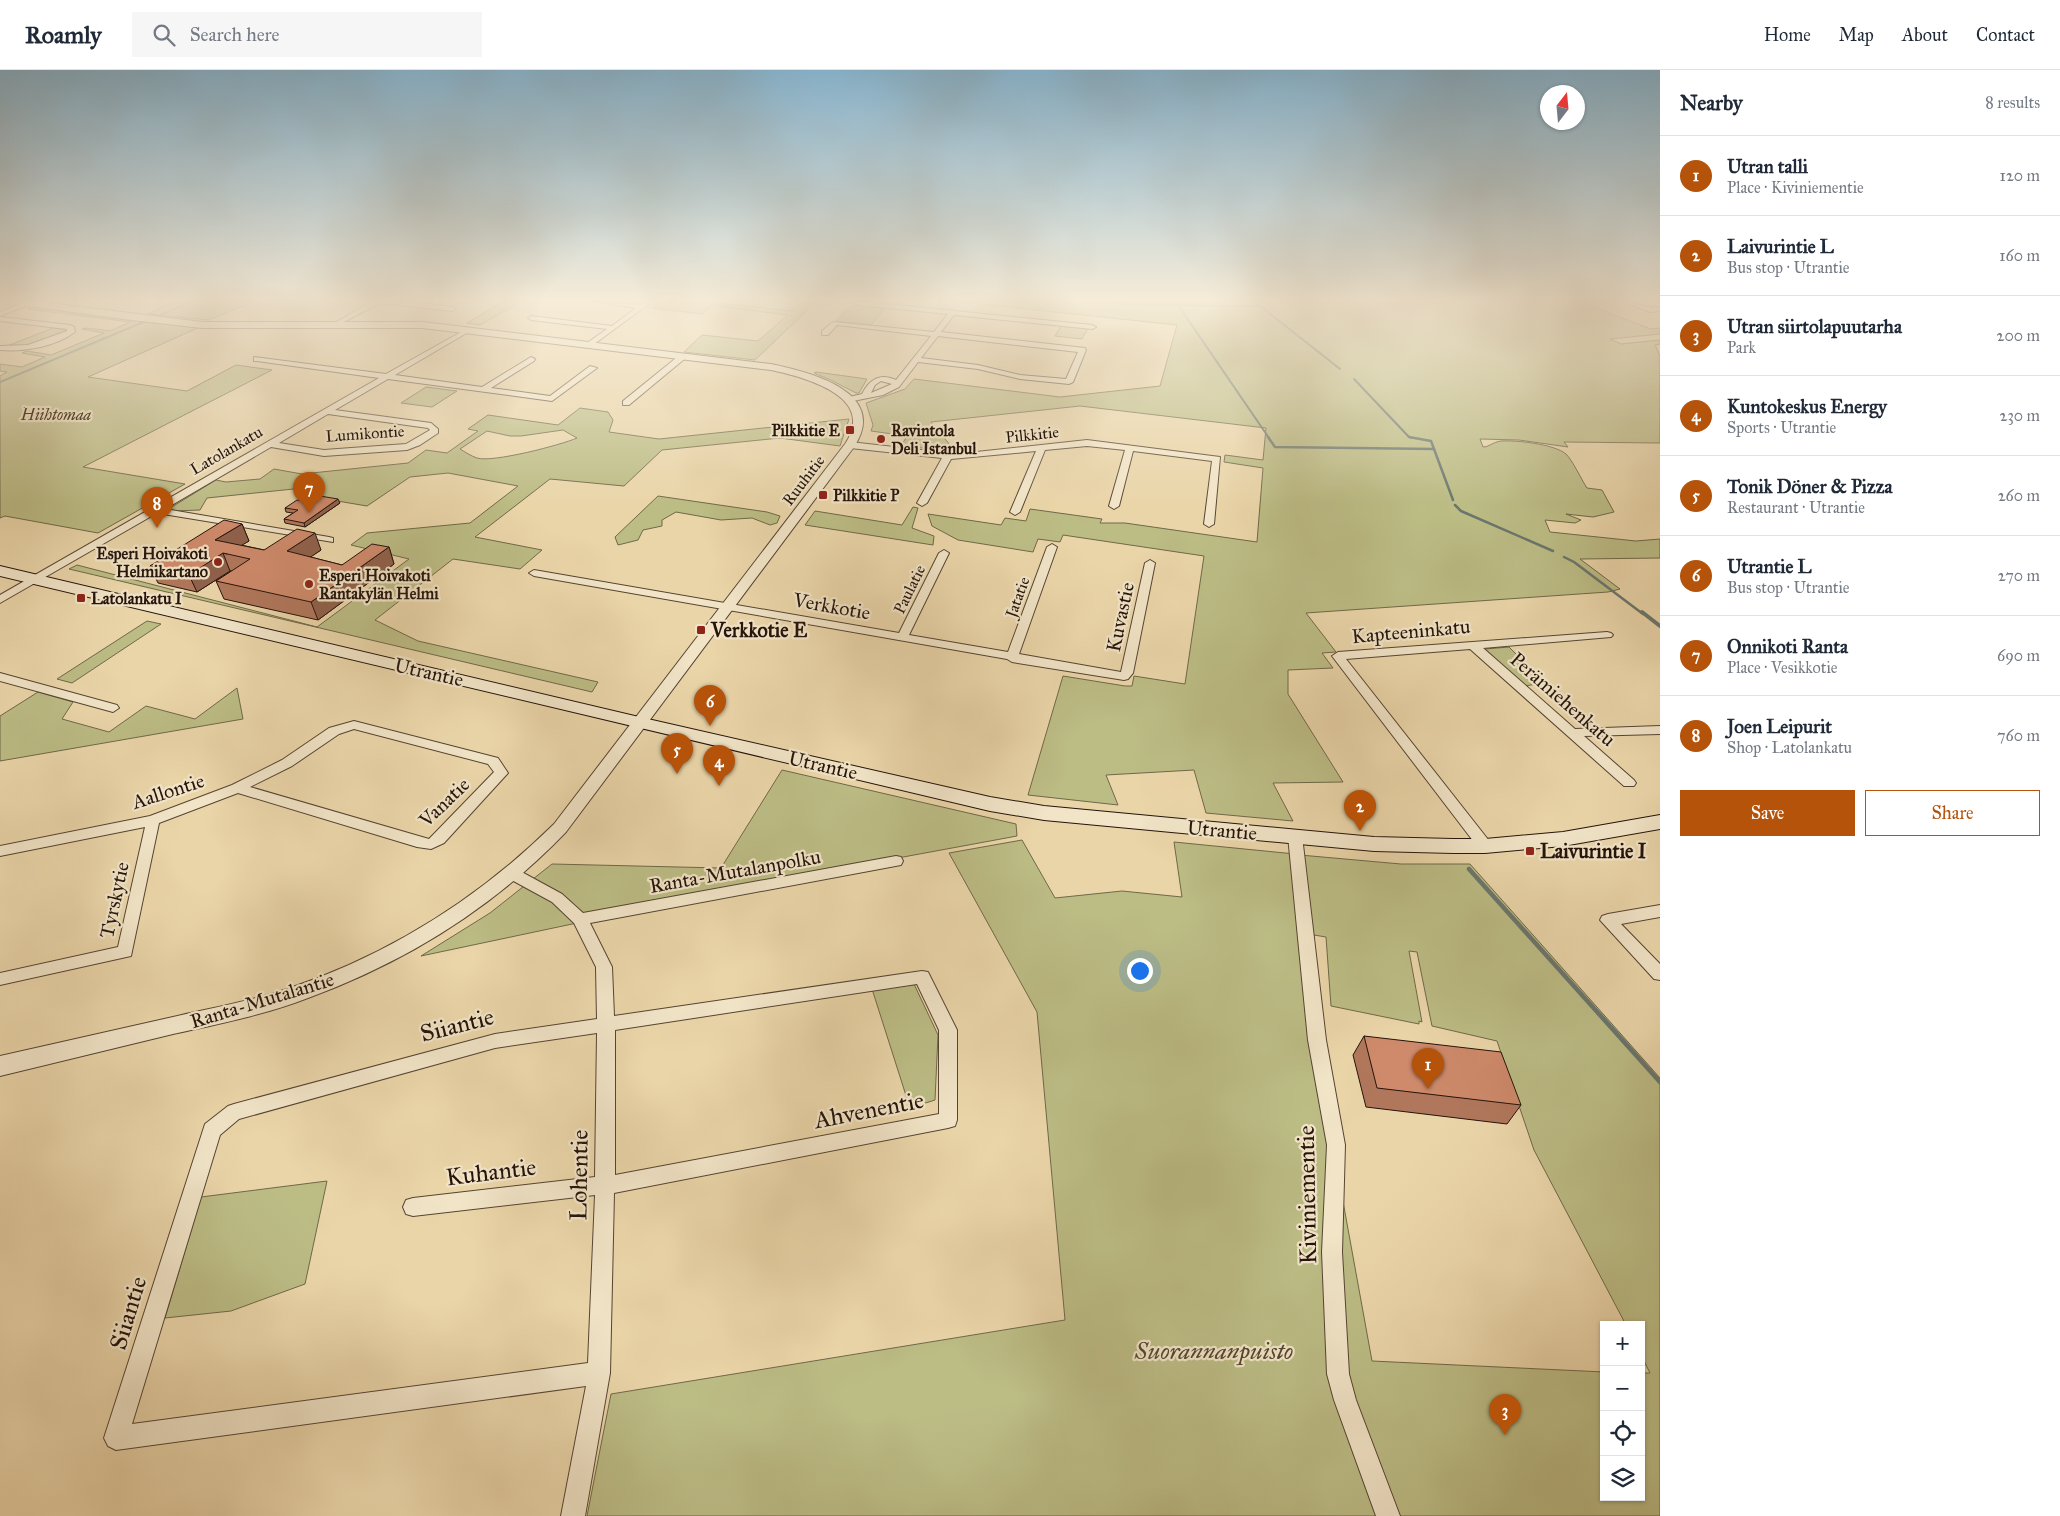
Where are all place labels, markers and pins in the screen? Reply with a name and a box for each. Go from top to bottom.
place label: Pilkkitie E [771,421,841,440]
place label: Ravintola Deli Istanbul [891,421,977,458]
marker: Pilkkitie E [844,424,856,436]
marker: Ravintola Deli Istanbul [875,433,887,445]
pin: 7 [293,472,325,513]
place label: Pilkkitie P [833,486,900,505]
pin: 8 [141,487,173,528]
marker: Pilkkitie P [817,489,829,501]
place label: Esperi Hoivakoti Helmikartano [96,544,209,581]
marker: Esperi Hoivakoti Helmikartano [212,556,224,568]
place label: Esperi Hoivakoti Rantakylän Helmi [319,566,439,604]
marker: Esperi Hoivakoti Rantakylän Helmi [303,578,315,590]
place label: Latolankatu I [91,589,182,608]
marker: Latolankatu I [75,592,87,604]
place label: Verkkotie E [710,618,808,642]
marker: Verkkotie E [695,624,707,636]
pin: 6 [694,685,726,726]
pin: 5 [661,733,693,774]
pin: 4 [703,745,735,786]
pin: 2 [1344,790,1376,831]
place label: Laivurintie I [1540,839,1647,863]
marker: Laivurintie I [1524,845,1536,857]
pin: 1 [1412,1048,1444,1089]
pin: 3 [1489,1394,1521,1435]

